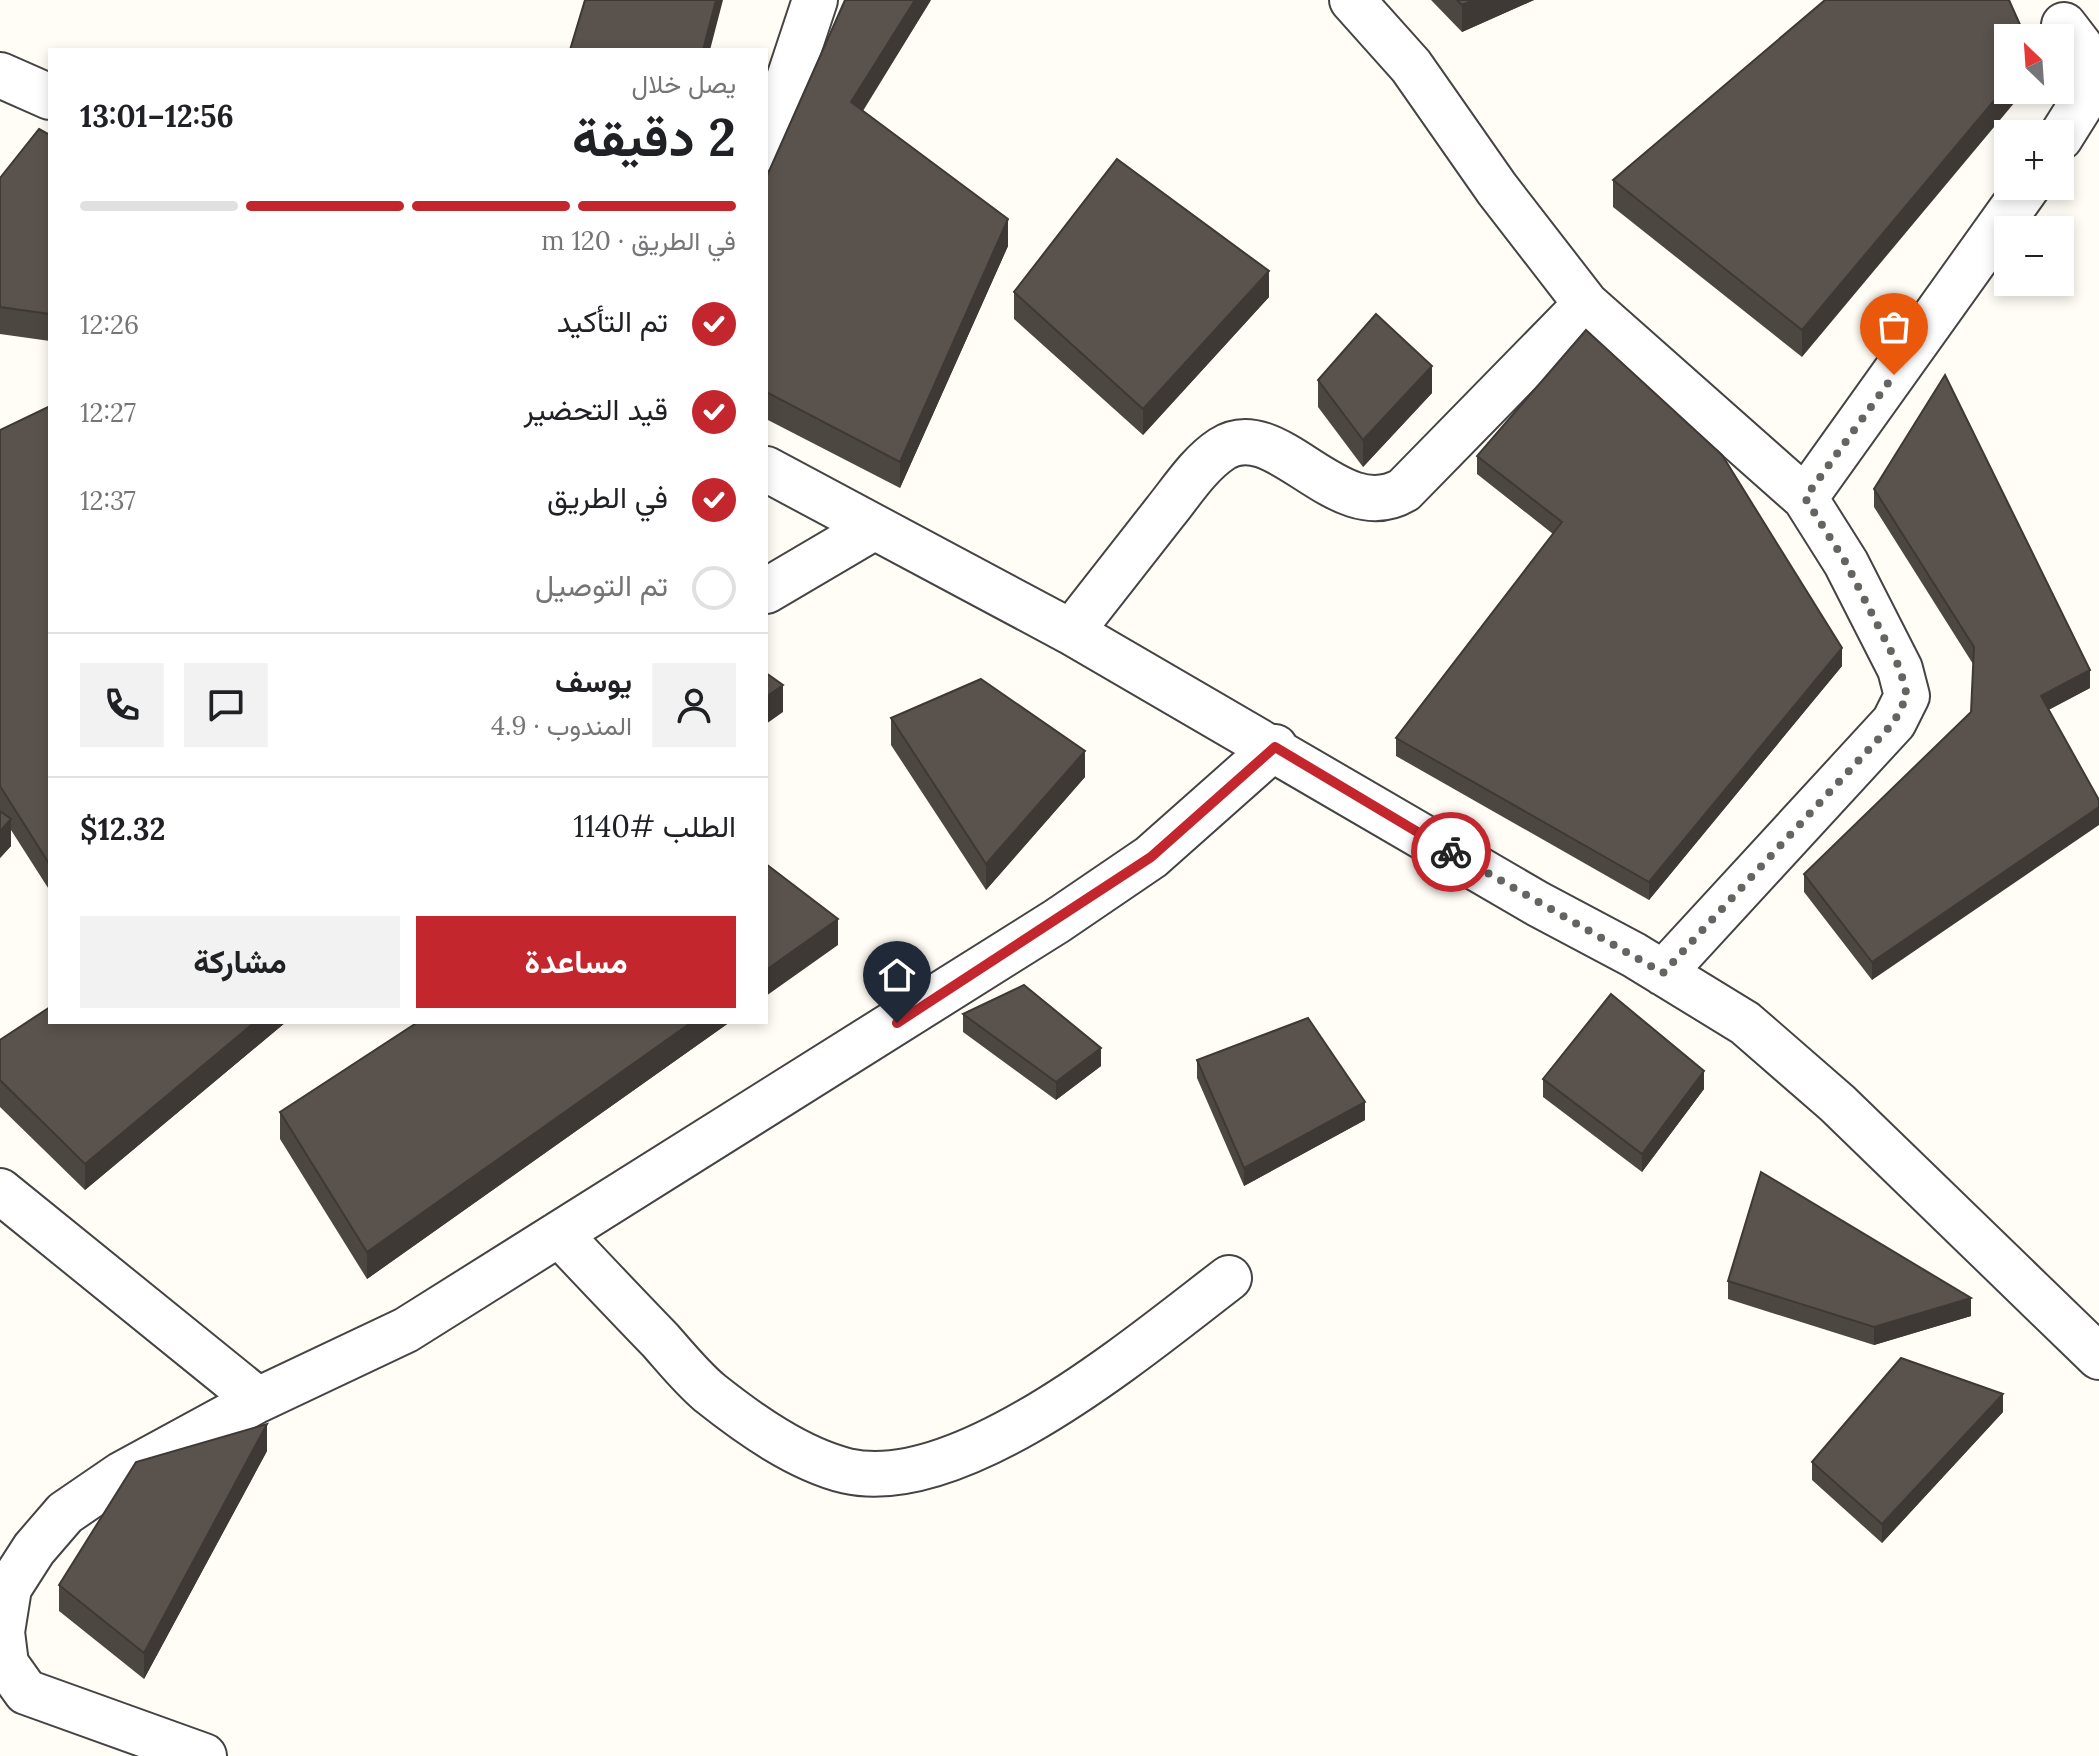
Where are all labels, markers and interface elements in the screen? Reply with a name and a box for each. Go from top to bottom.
north arrow [1994,24,2074,104]
map controls [1994,24,2074,296]
text: يصل خلال [632,67,736,100]
text: 12:56–13:01 [80,97,234,135]
text: 2 دقيقة [572,104,736,170]
button: + [1994,120,2074,200]
button: − [1994,216,2074,296]
text: في الطريق · 120 m [541,224,736,257]
pin [1860,293,1928,375]
text: تم التأكيد [557,302,668,340]
icon: check [692,302,736,346]
icon: bag [1872,305,1916,349]
text: 12:26 [80,308,139,341]
text: قيد التحضير [523,390,668,428]
icon: check [692,390,736,434]
text: 12:27 [80,396,136,429]
text: في الطريق [547,478,668,516]
icon: check [692,478,736,522]
text: 12:37 [80,484,136,517]
text: تم التوصيل [535,566,668,604]
text: يوسف [555,662,632,700]
button: phone [80,663,164,747]
button: chat [184,663,268,747]
button: person [652,663,736,747]
text: المندوب · 4.9 [491,709,632,742]
text: الطلب #1140 [573,807,736,845]
text: $12.32 [80,810,166,848]
courier [1411,812,1491,892]
icon: bike [1429,830,1473,874]
button: مشاركة [80,916,400,1008]
button: مساعدة [416,916,736,1008]
pin [863,941,931,1023]
icon: home [875,953,919,997]

